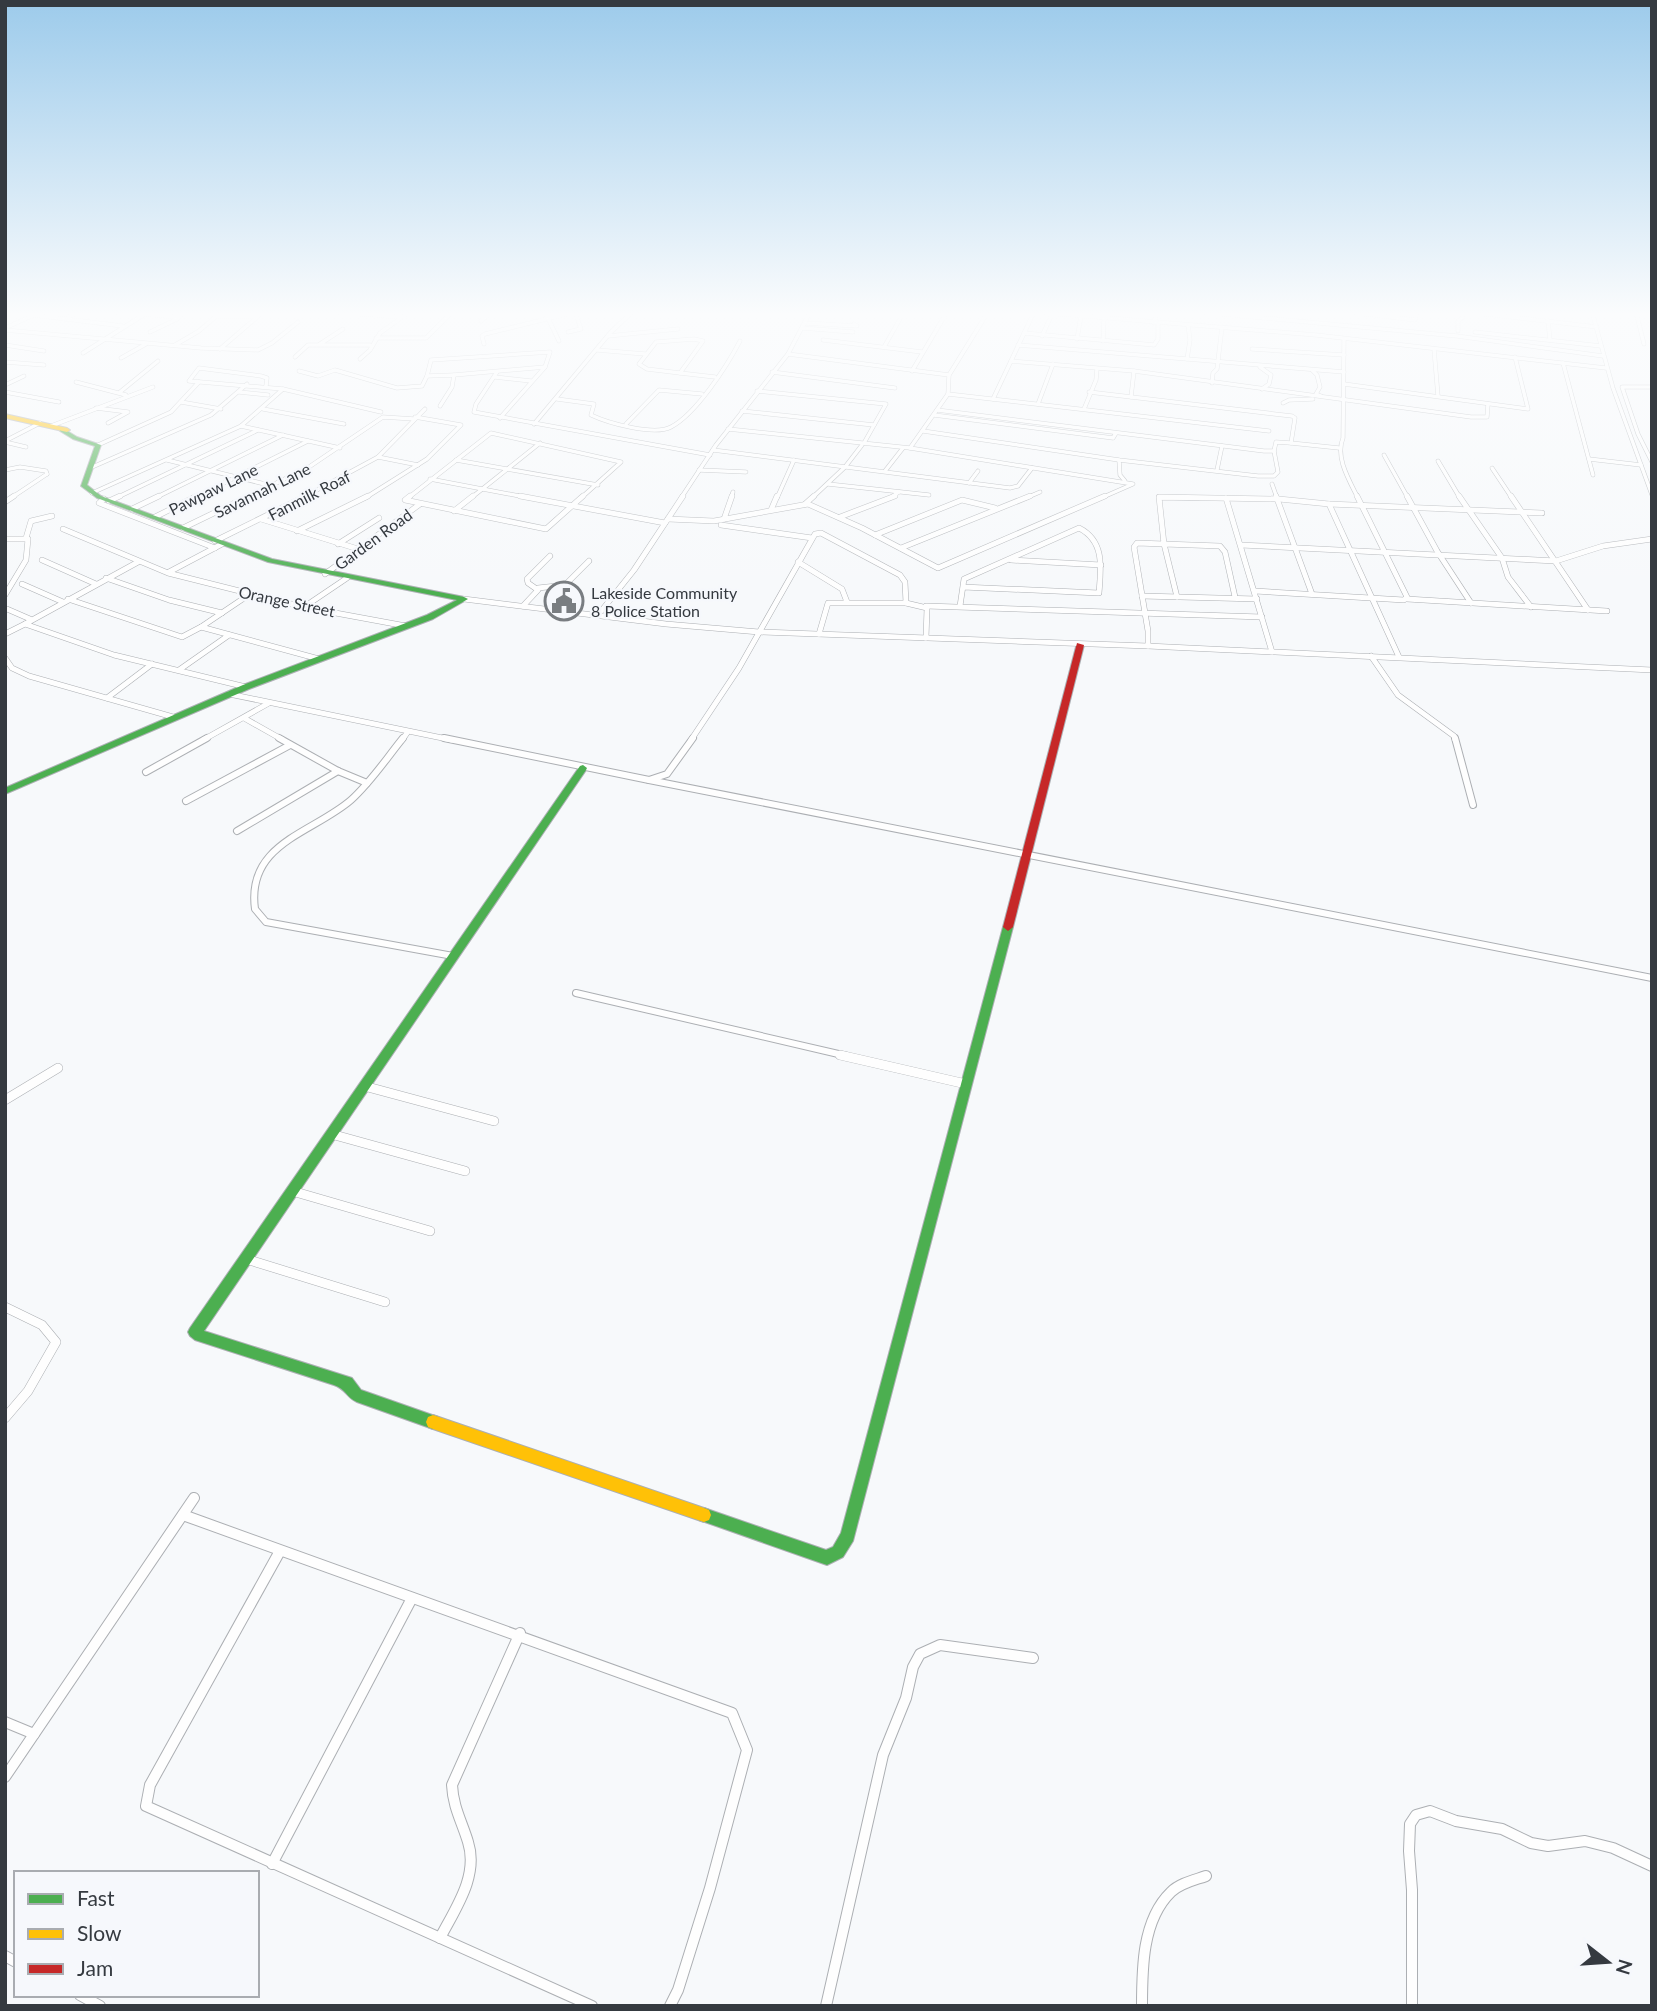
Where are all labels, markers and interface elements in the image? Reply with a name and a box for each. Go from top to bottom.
street label: Savannah Lane [211,458,313,522]
street label: Pawpaw Lane [165,459,261,519]
street label: Fanmilk Roaf [265,466,354,524]
street label: Garden Road [331,505,415,573]
public building icon: Lakeside Community 8 Police Station [543,580,585,622]
street label: Orange Street [237,582,337,621]
place label: Lakeside Community 8 Police Station [591,583,738,620]
legend [14,1871,259,1997]
text: Fast [77,1885,115,1910]
text: Slow [77,1920,122,1945]
north arrow [1573,1927,1643,1997]
text: Jam [77,1955,113,1980]
text: N [1612,1957,1638,1977]

